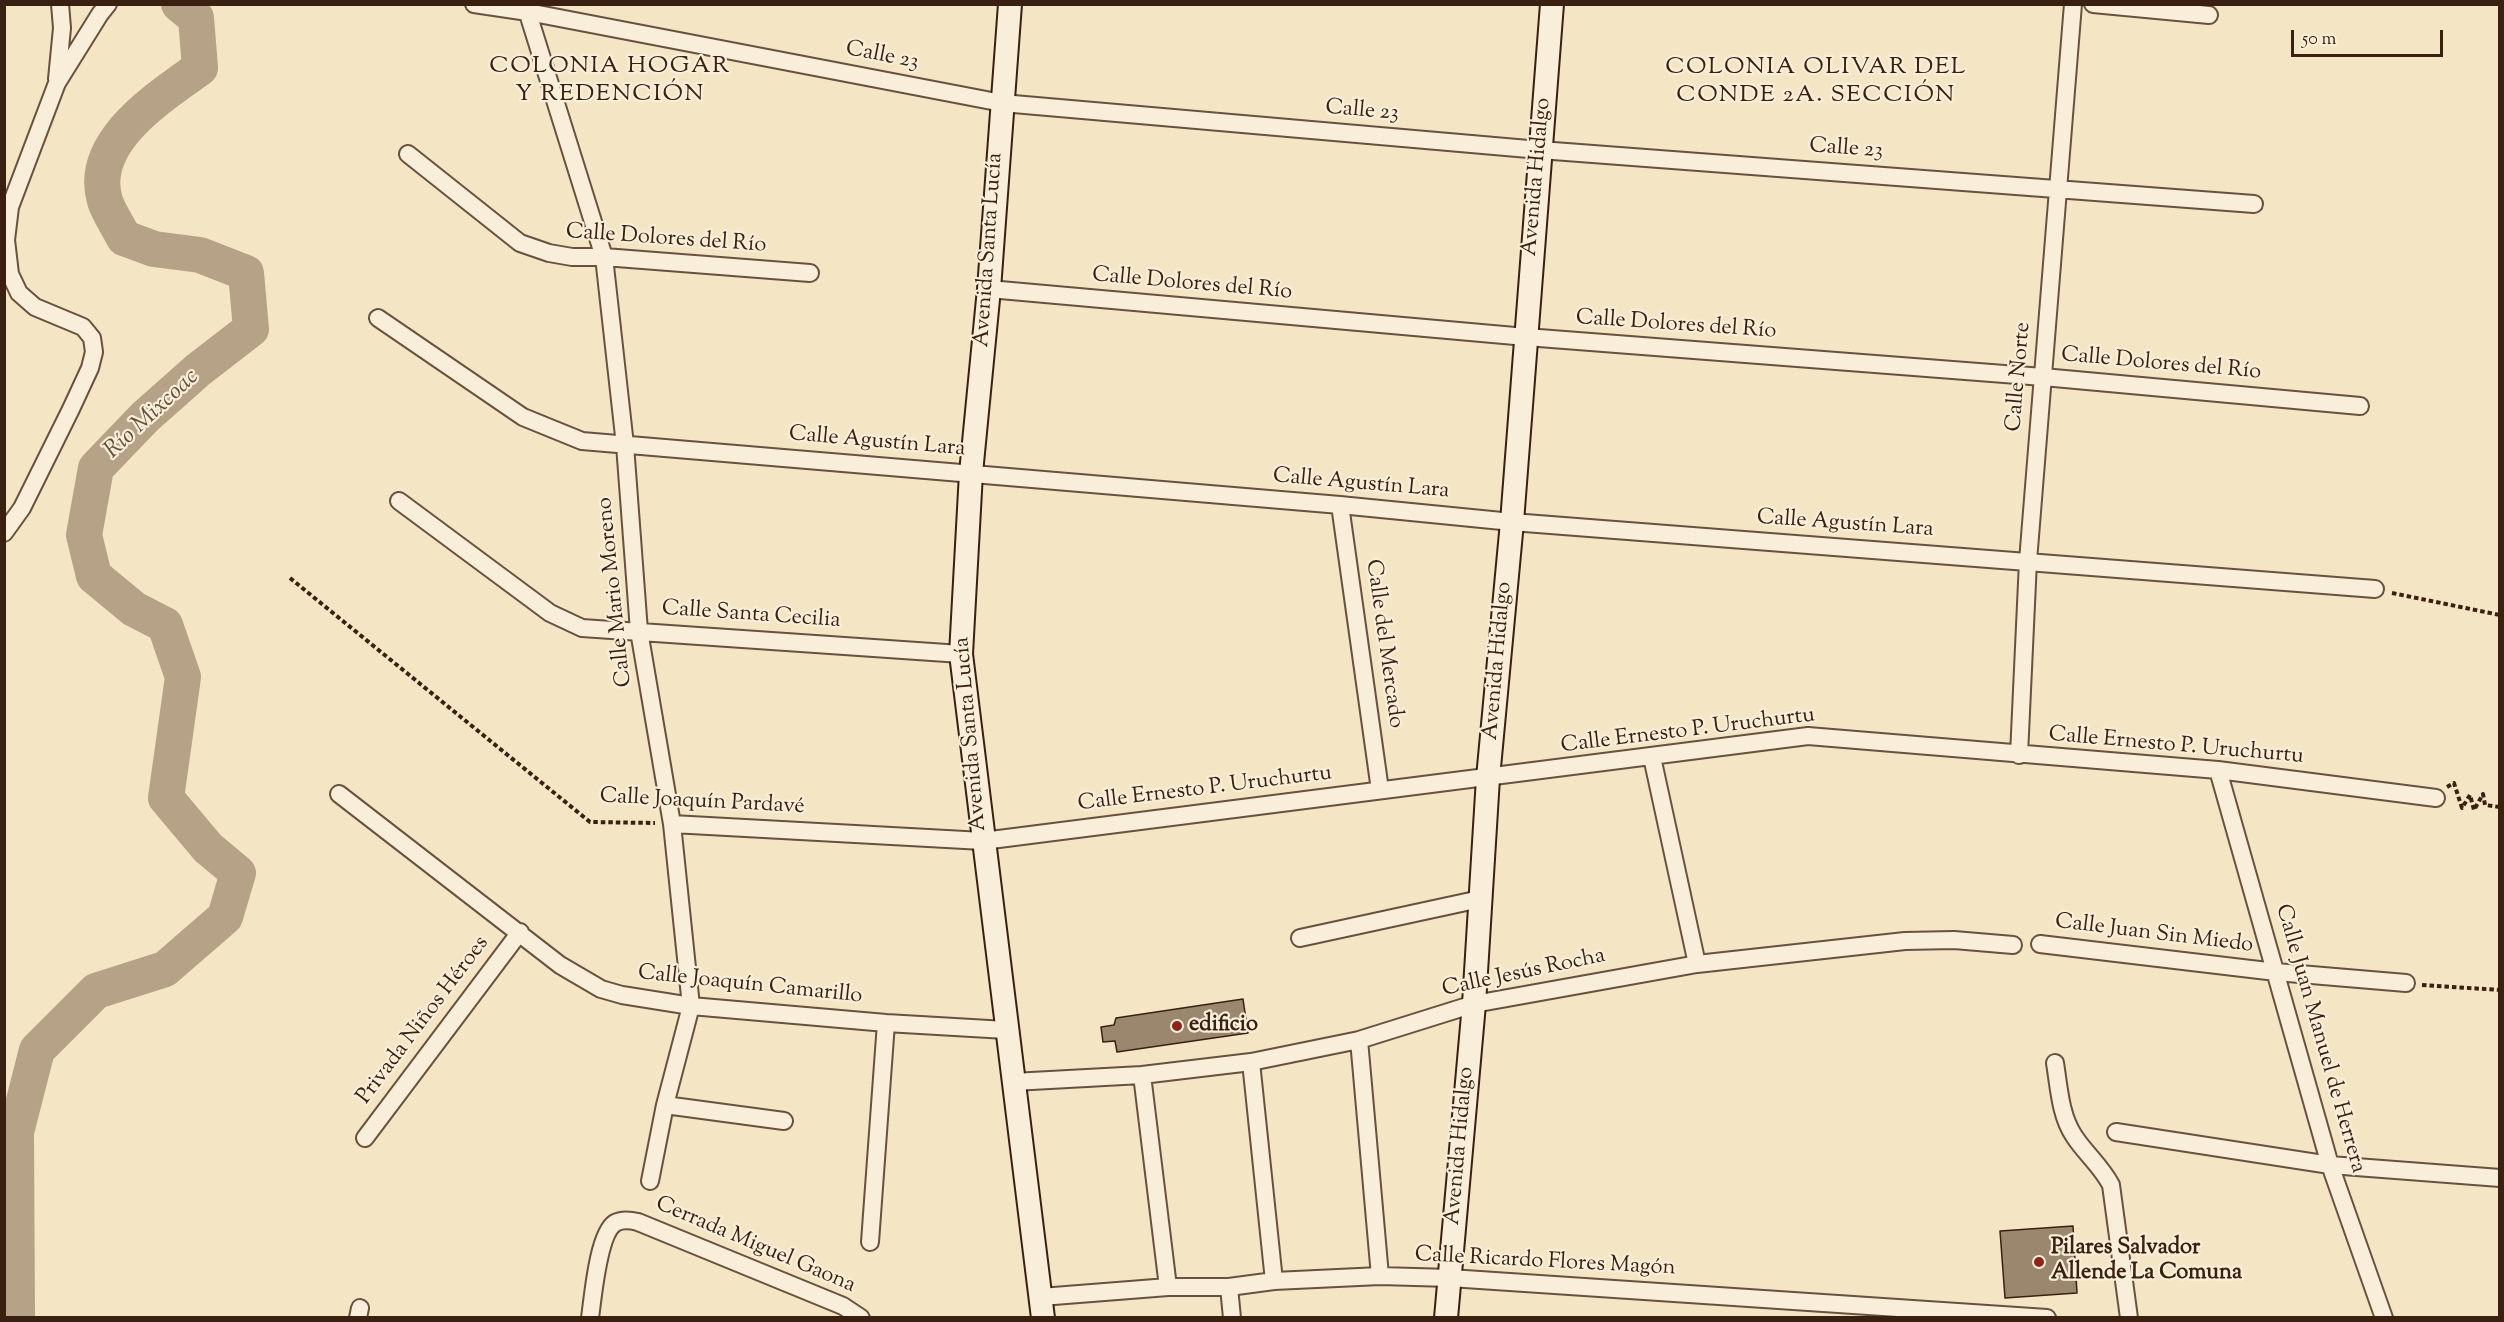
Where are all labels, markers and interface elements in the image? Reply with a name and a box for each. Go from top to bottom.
scale bar [2294,18,2446,56]
text: 50 m [2302,27,2336,53]
street label: Calle 23 [843,37,921,77]
district label: COLONIA HOGAR Y REDENCIÓN [489,54,731,110]
district label: COLONIA OLIVAR DEL CONDE 2A. SECCIÓN [1665,55,1967,111]
street label: Calle 23 [1324,96,1400,128]
street label: Avenida Hidalgo [1518,97,1558,257]
street label: Calle 23 [1808,134,1884,166]
street label: Avenida Santa Lucía [970,152,1010,348]
street label: Calle Dolores del Río [565,220,767,260]
street label: Calle Dolores del Río [1091,263,1293,307]
street label: Calle Dolores del Río [1575,306,1777,346]
street label: Calle Norte [2002,321,2038,433]
street label: Calle Dolores del Río [2060,343,2262,387]
water label: Río Mixcoac [100,364,206,466]
street label: Calle Agustín Lara [788,422,966,464]
street label: Calle Agustín Lara [1272,464,1450,506]
street label: Calle Mario Moreno [593,496,639,688]
street label: Calle Agustín Lara [1756,506,1934,544]
street label: Calle del Mercado [1358,558,1408,730]
street label: Avenida Hidalgo [1479,581,1519,741]
street label: Calle Santa Cecilia [661,597,841,635]
street label: Avenida Santa Lucía [950,636,994,832]
street label: Calle Ernesto P. Uruchurtu [1560,703,1816,761]
street label: Calle Ernesto P. Uruchurtu [2048,723,2304,771]
street label: Calle Ernesto P. Uruchurtu [1077,761,1333,819]
street label: Calle Joaquín Pardavé [599,784,805,822]
street label: Calle Juan Manuel de Herrera [2268,902,2370,1176]
street label: Calle Juan Sin Miedo [2053,910,2255,960]
street label: Privada Niños Héroes [352,932,496,1110]
street label: Calle Jesús Rocha [1440,944,1608,1004]
street label: Calle Joaquín Camarillo [636,961,864,1011]
place label: edificio [1189,1013,1258,1039]
marker: edificio [1170,1019,1184,1033]
street label: Avenida Hidalgo [1441,1066,1481,1226]
street label: Cerrada Miguel Gaona [651,1192,859,1300]
place label: Pilares Salvador Allende La Comuna [2051,1236,2242,1288]
street label: Calle Ricardo Flores Magón [1414,1243,1676,1283]
marker: Pilares Salvador Allende La Comuna [2032,1255,2046,1269]

